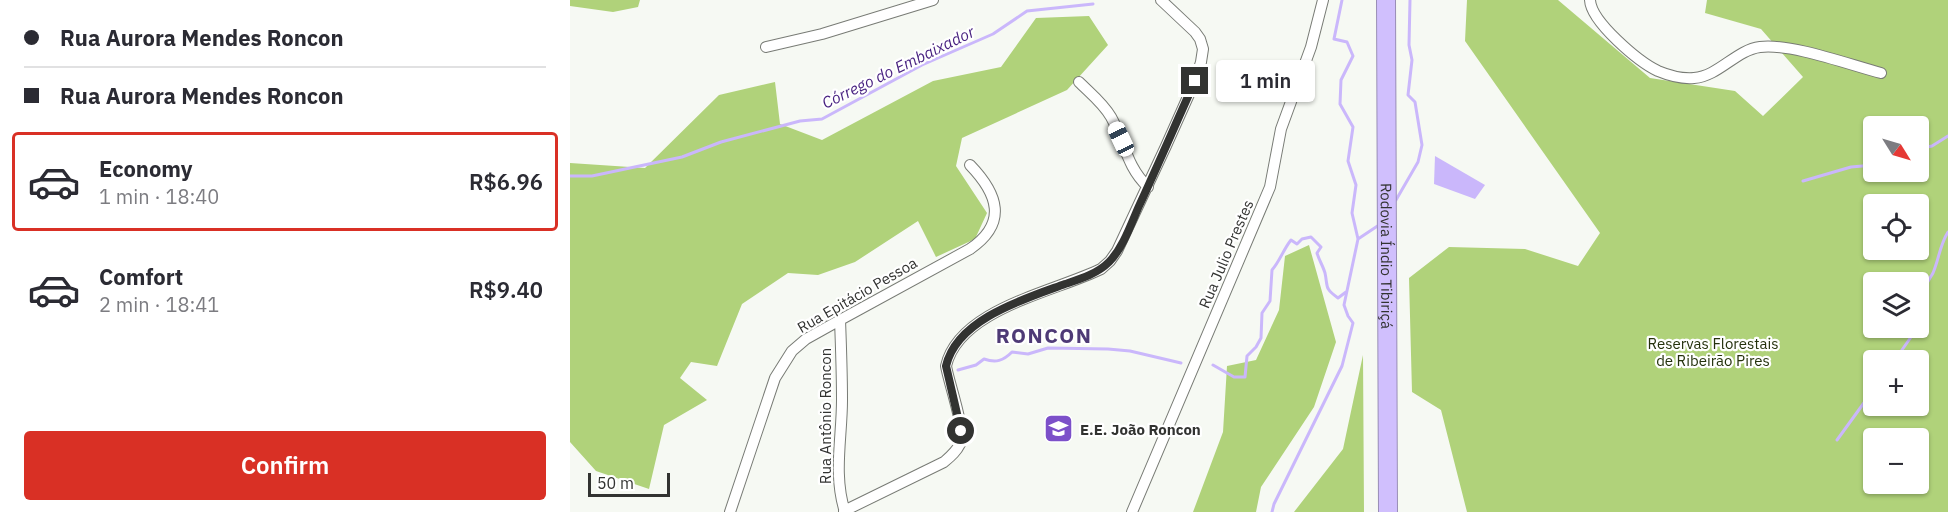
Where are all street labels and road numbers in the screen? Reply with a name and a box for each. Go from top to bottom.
street label: Rodovia Índio Tibiriçá [1377,183,1397,329]
street label: Rua Julio Prestes [1195,197,1257,311]
street label: Rua Epitácio Pessoa [794,253,920,337]
street label: Rua Antônio Roncon [816,348,835,484]

